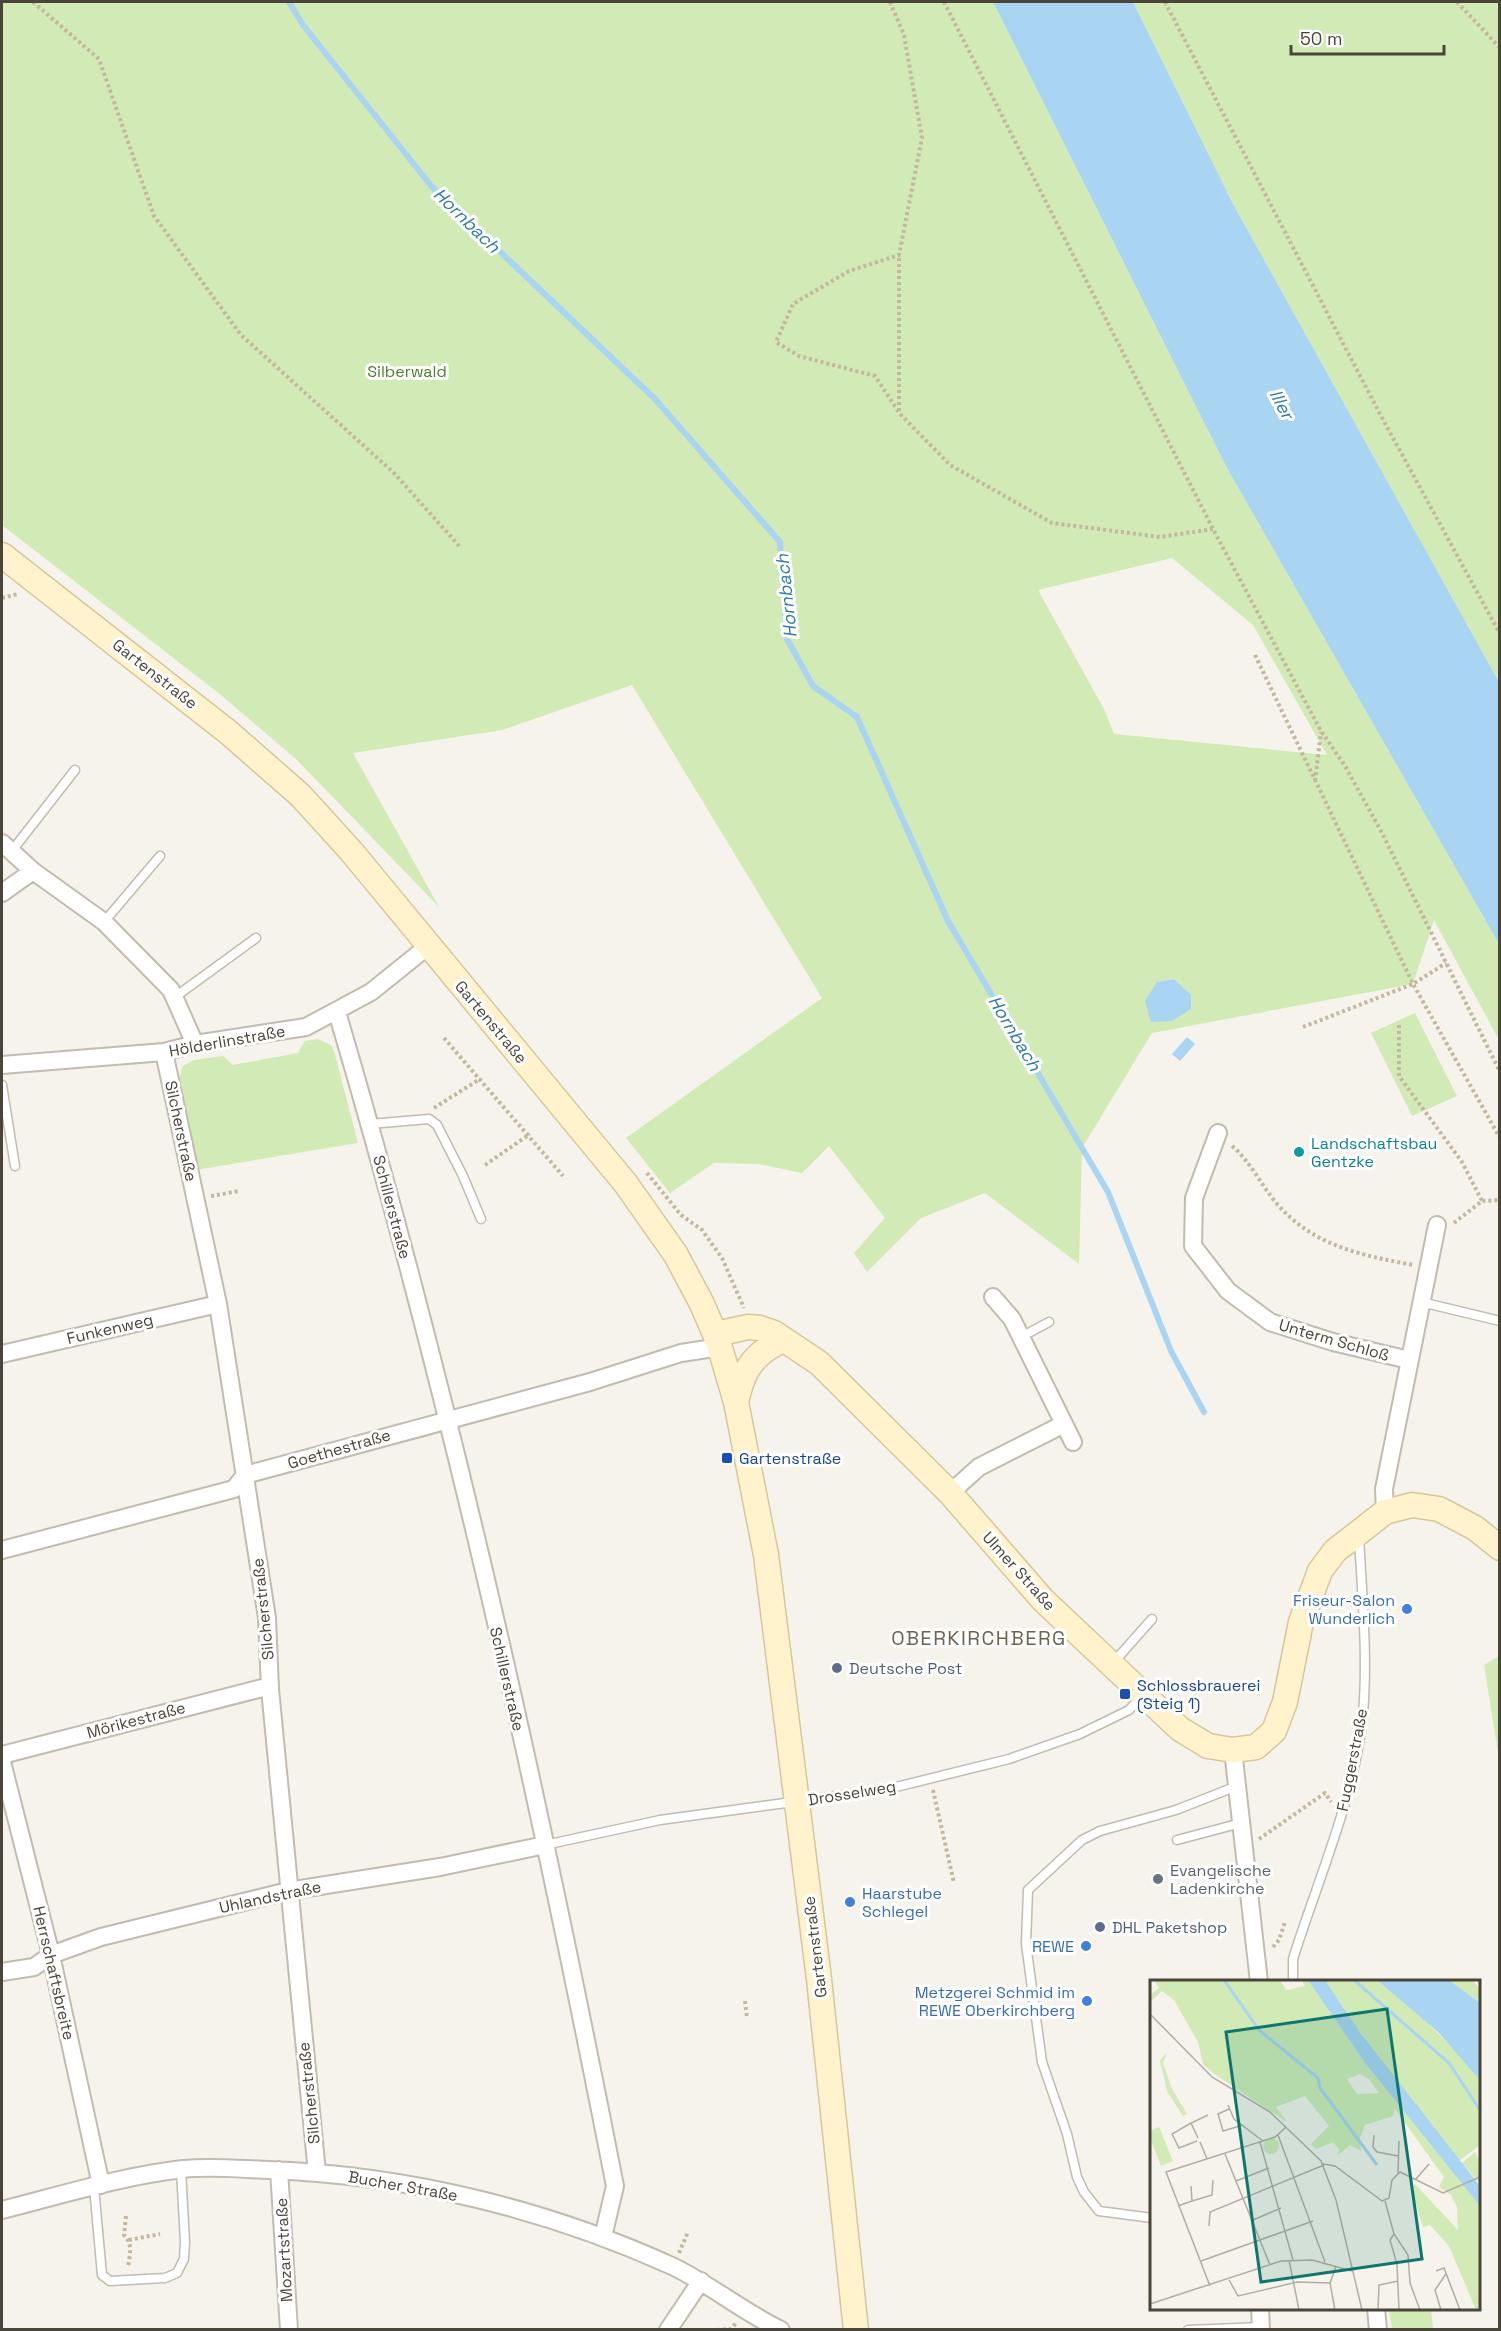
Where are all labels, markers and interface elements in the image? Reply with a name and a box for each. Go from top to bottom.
scale bar [1291,18,1444,56]
text: 50 m [1300,27,1342,50]
water label: Hornbach [429,182,506,258]
park label: Silberwald [367,361,447,382]
water label: Iller [1265,385,1300,425]
water label: Hornbach [770,552,802,639]
street label: Gartenstraße [108,634,202,714]
street label: Gartenstraße [450,976,532,1068]
water label: Hornbach [983,991,1047,1076]
street label: Hölderlinstraße [167,1020,287,1062]
street label: Silcherstraße [160,1079,202,1183]
place label: Landschaftsbau Gentzke [1311,1133,1437,1172]
marker: Landschaftsbau Gentzke [1292,1145,1306,1159]
street label: Schillerstraße [368,1153,416,1261]
street label: Funkenweg [65,1309,155,1349]
street label: Unterm Schloß [1276,1314,1392,1366]
street label: Goethestraße [285,1424,393,1474]
place label: Gartenstraße [739,1448,841,1469]
marker: Gartenstraße [720,1451,734,1465]
street label: Ulmer Straße [978,1527,1060,1615]
street label: Silcherstraße [247,1557,279,1661]
place label: Friseur-Salon Wunderlich [1293,1590,1395,1629]
marker: Friseur-Salon Wunderlich [1400,1602,1414,1616]
street label: Schillerstraße [485,1625,529,1733]
district label: OBERKIRCHBERG [891,1625,1067,1651]
place label: Deutsche Post [849,1658,962,1679]
marker: Deutsche Post [830,1661,844,1675]
place label: Schlossbrauerei (Steig 1) [1137,1675,1260,1714]
marker: Schlossbrauerei (Steig 1) [1118,1687,1132,1701]
street label: Mörikestraße [84,1697,188,1743]
street label: Fuggerstraße [1332,1707,1372,1813]
street label: Drosselweg [806,1776,898,1810]
place label: Evangelische Ladenkirche [1170,1860,1271,1899]
marker: Evangelische Ladenkirche [1151,1872,1165,1886]
street label: Uhlandstraße [217,1876,323,1918]
place label: Haarstube Schlegel [862,1883,942,1922]
street label: Gartenstraße [798,1895,832,1999]
marker: Haarstube Schlegel [843,1895,857,1909]
street label: Herrschaftsbreite [28,1904,80,2042]
place label: DHL Paketshop [1112,1917,1227,1938]
marker: DHL Paketshop [1093,1920,1107,1934]
place label: REWE [1032,1936,1074,1957]
marker: REWE [1079,1939,1093,1953]
inset map [1150,1980,1480,2310]
place label: Metzgerei Schmid im REWE Oberkirchberg [915,1982,1075,2021]
marker: Metzgerei Schmid im REWE Oberkirchberg [1080,1994,1094,2008]
street label: Silcherstraße [293,2041,325,2145]
street label: Bucher Straße [347,2166,459,2206]
street label: Mozartstraße [271,2197,297,2303]

